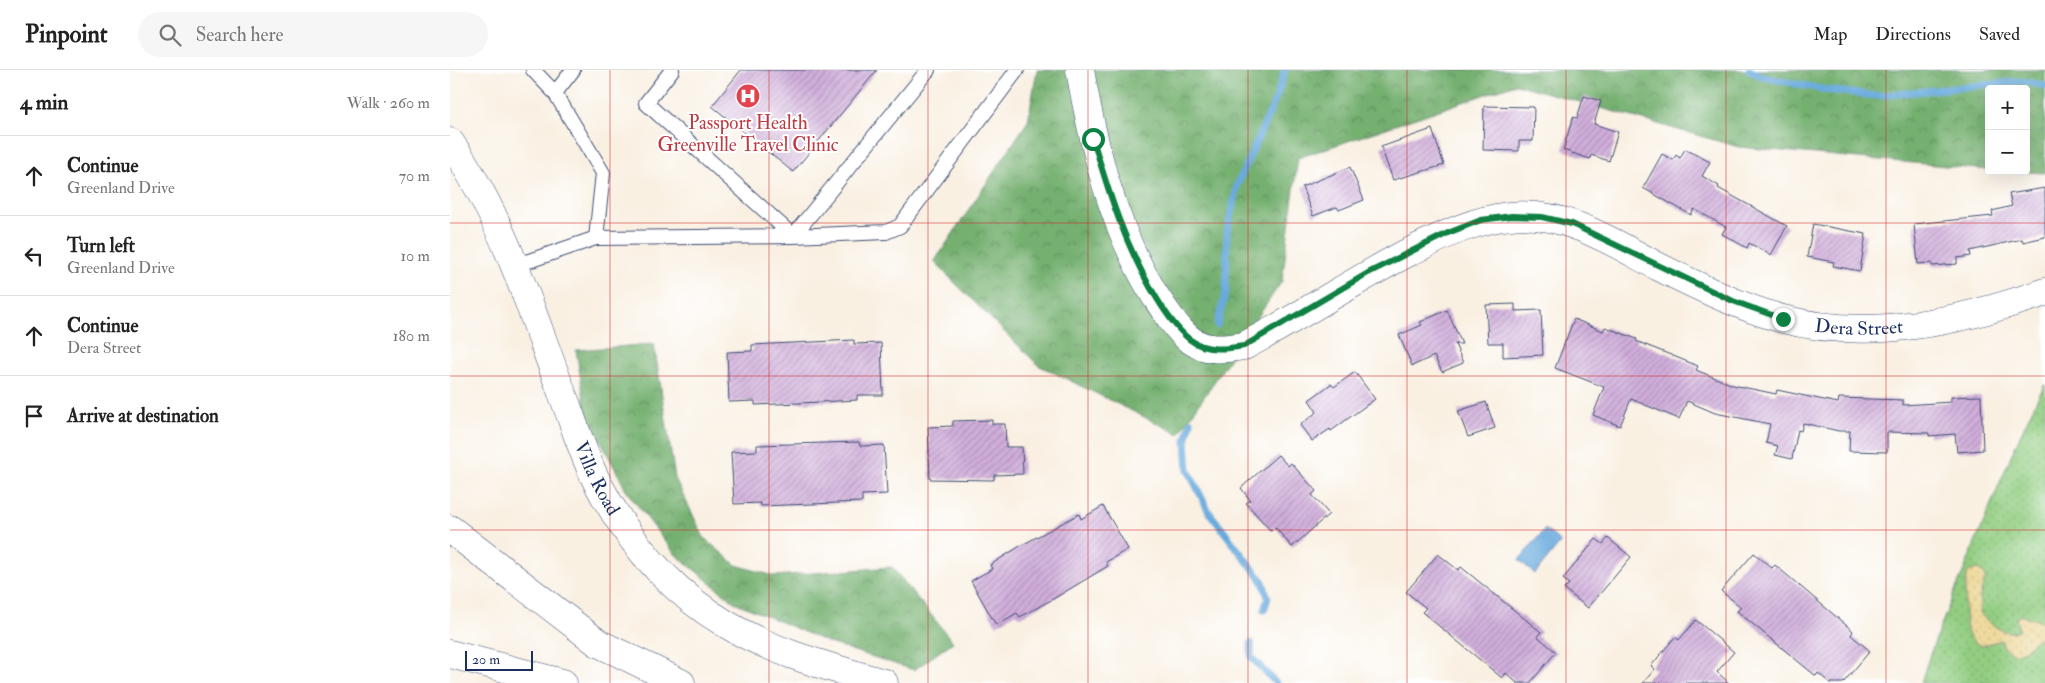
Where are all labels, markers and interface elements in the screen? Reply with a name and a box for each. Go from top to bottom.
search box [138,12,488,57]
text: Pinpoint [25,19,108,50]
icon: search [156,21,184,49]
text: Search here [196,23,283,47]
text: Map [1814,23,1847,46]
text: Directions [1875,23,1951,46]
text: Saved [1979,23,2020,46]
hospital icon: Passport Health Greenville Travel Clinic [735,83,761,109]
map controls [1985,85,2030,175]
button: + [1985,85,2030,130]
text: 4 min [20,89,68,116]
text: Walk · 260 m [347,93,430,113]
place label: Passport Health Greenville Travel Clinic [657,111,839,157]
route start [1082,128,1105,151]
button: − [1985,130,2030,175]
text: Continue [67,154,138,178]
icon: ahead [20,162,48,190]
text: 70 m [399,166,430,186]
text: Greenland Drive [67,178,175,198]
text: Turn left [67,234,135,258]
icon: left [20,242,48,270]
text: 10 m [400,246,430,266]
text: Greenland Drive [67,258,175,278]
route end [1772,308,1795,331]
text: Continue [67,314,138,338]
street label: Dera Street [1814,314,1904,341]
icon: ahead [20,322,48,350]
text: 180 m [393,326,430,346]
text: Dera Street [67,338,141,358]
icon: arrive [20,402,48,430]
text: Arrive at destination [67,404,219,428]
street label: Villa Road [569,438,626,521]
scale bar [465,648,532,671]
text: 20 m [472,651,500,668]

